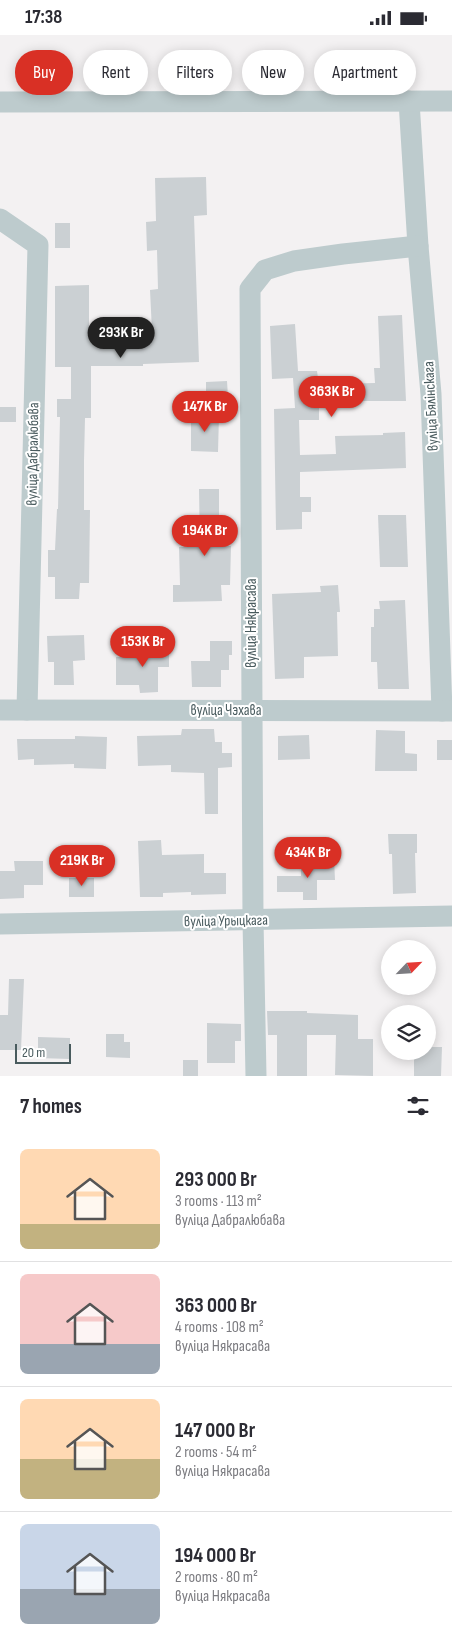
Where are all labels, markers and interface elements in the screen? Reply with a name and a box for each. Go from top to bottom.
text: 17:38 [25,6,62,29]
chip: Buy [15,50,73,95]
chip: Rent [83,50,148,95]
chip: Filters [158,50,232,95]
chip: New [242,50,304,95]
chip: Apartment [314,50,416,95]
pin: 293K Br [75,317,167,359]
text: 293K Br [99,323,143,342]
street label: вуліца Бялінскага [419,360,443,451]
pin: 363K Br [286,375,378,418]
text: 363K Br [310,382,354,401]
pin: 147K Br [159,391,251,433]
text: 147K Br [183,397,227,416]
street label: вуліца Дабралюбава [23,402,43,506]
pin: 194K Br [159,515,251,557]
text: 194K Br [183,521,227,540]
street label: вуліца Някрасава [242,578,261,668]
pin: 153K Br [97,625,189,668]
text: 153K Br [121,632,165,651]
street label: вуліца Чэхава [191,701,262,720]
pin: 434K Br [262,837,354,879]
text: 434K Br [285,843,331,862]
pin: 219K Br [36,845,128,887]
text: 219K Br [60,851,104,870]
street label: вуліца Урыцкага [184,911,268,931]
north arrow [381,940,436,995]
map controls [381,940,436,1060]
button: layers [381,1005,436,1060]
scale bar [15,1041,71,1064]
text: 20 m [22,1044,45,1061]
icon: filters [404,1092,432,1120]
text: 7 homes [20,1094,82,1119]
text: 293 000 Br [175,1167,257,1192]
icon: home [60,1169,120,1229]
text: 3 rooms · 113 m² [175,1192,262,1211]
text: вуліца Дабралюбава [175,1211,285,1230]
text: 363 000 Br [175,1293,257,1318]
icon: home [60,1294,120,1354]
text: 4 rooms · 108 m² [175,1318,264,1337]
text: вуліца Някрасава [175,1337,270,1356]
text: 147 000 Br [175,1418,255,1443]
icon: home [60,1419,120,1479]
text: 2 rooms · 54 m² [175,1443,257,1462]
text: вуліца Някрасава [175,1462,270,1481]
text: 194 000 Br [175,1543,256,1568]
icon: home [60,1544,120,1604]
text: 2 rooms · 80 m² [175,1568,258,1587]
text: вуліца Някрасава [175,1587,270,1606]

